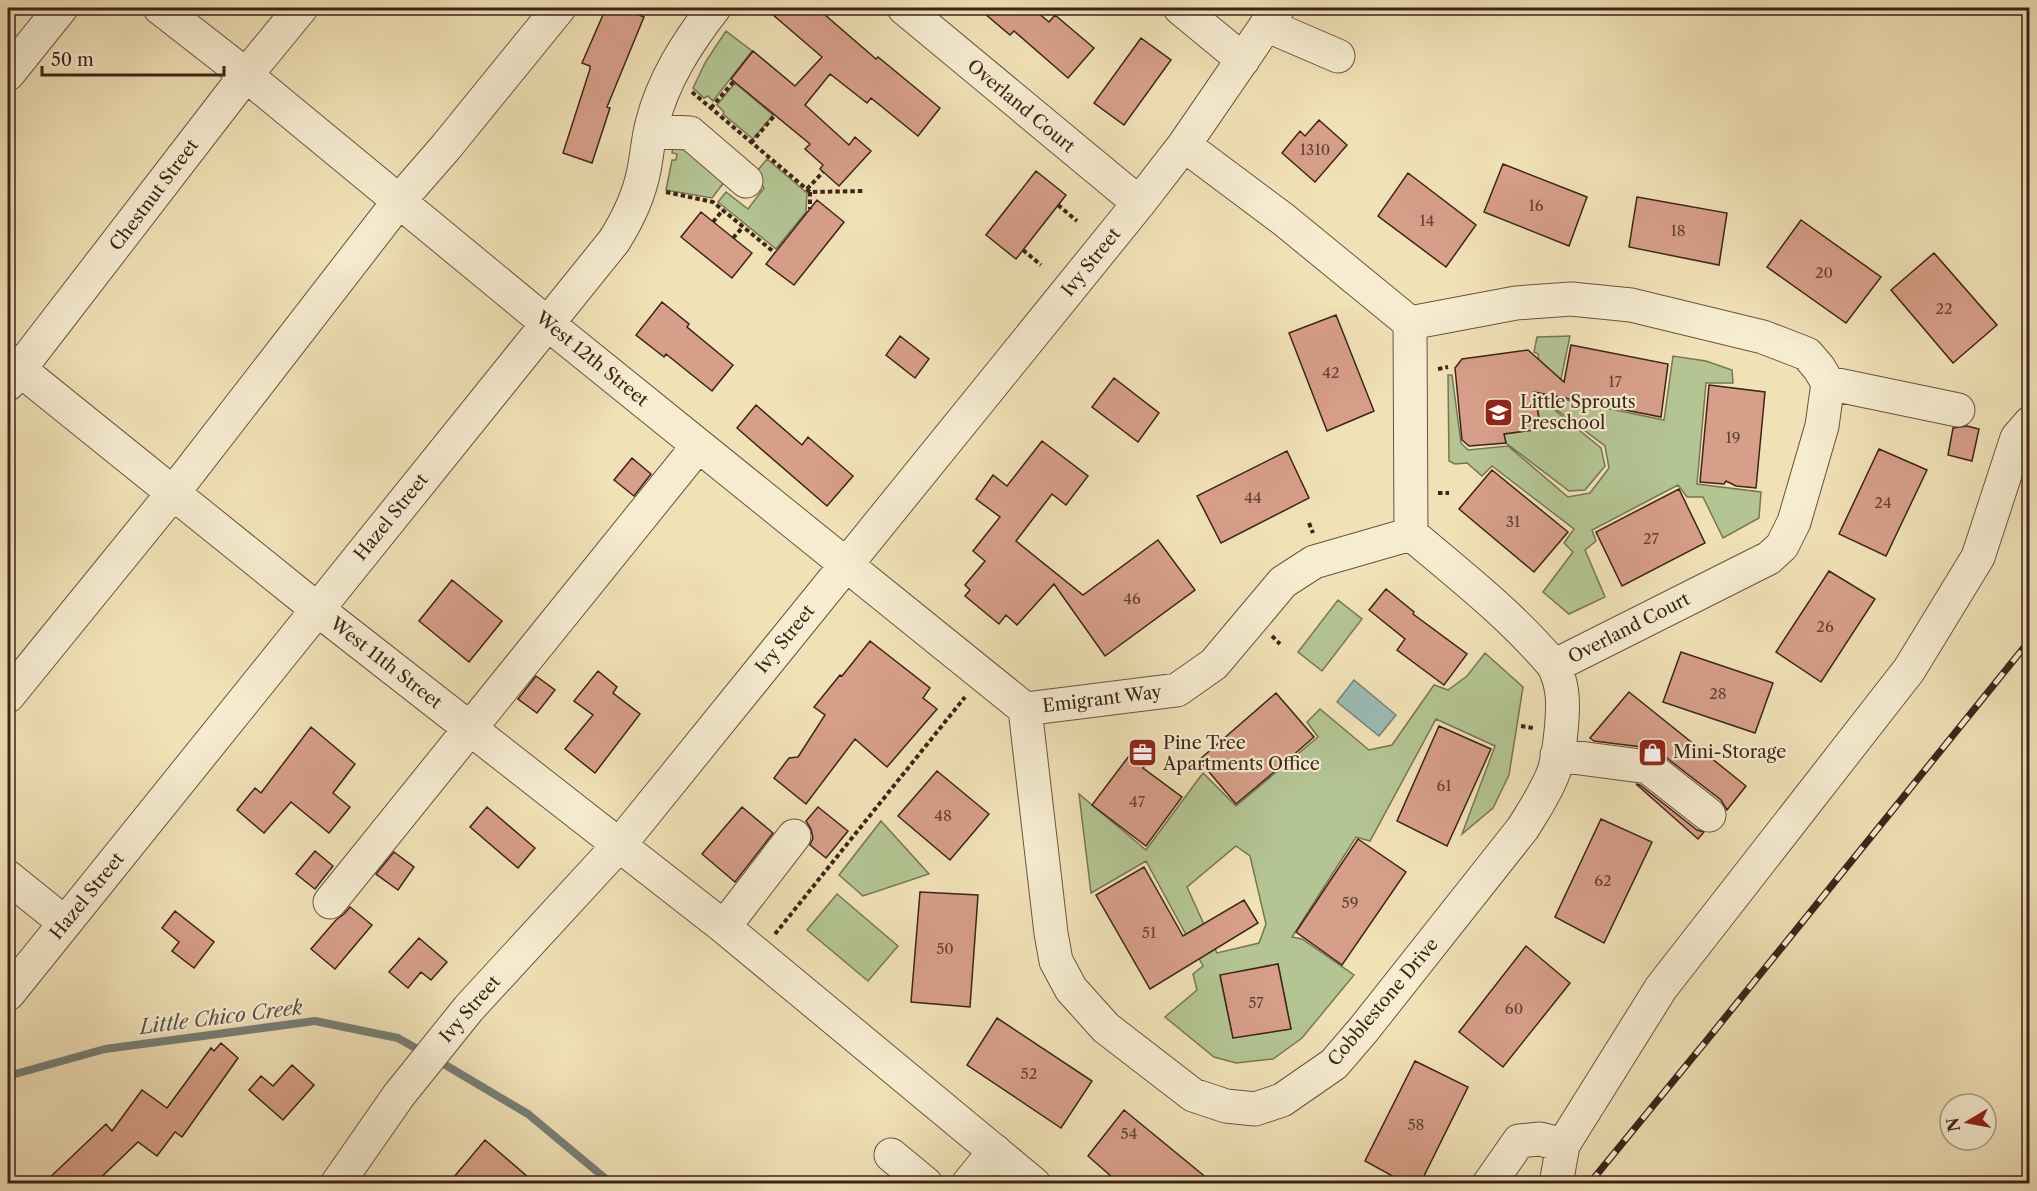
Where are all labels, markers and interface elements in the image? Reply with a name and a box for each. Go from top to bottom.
scale bar [42,39,224,77]
text: 50 m [51,49,94,71]
street label: Overland Court [963,55,1080,158]
street label: Chestnut Street [105,134,203,255]
house number: 1310 [1300,140,1330,159]
house number: 16 [1528,196,1544,215]
house number: 14 [1420,211,1434,230]
house number: 18 [1670,221,1686,240]
street label: Ivy Street [1057,223,1126,301]
house number: 20 [1815,263,1833,282]
house number: 22 [1935,299,1953,318]
street label: West 12th Street [530,306,653,412]
house number: 42 [1322,363,1340,382]
house number: 17 [1608,372,1622,391]
place label: Little Sprouts Preschool [1520,391,1636,434]
school or university icon: Little Sprouts Preschool [1483,396,1515,428]
house number: 19 [1725,428,1741,447]
street label: Hazel Street [349,469,433,565]
house number: 44 [1244,488,1262,507]
house number: 24 [1874,493,1892,512]
house number: 31 [1506,512,1521,531]
house number: 27 [1643,529,1660,548]
street label: Overland Court [1564,588,1694,668]
house number: 46 [1123,589,1141,608]
street label: Ivy Street [751,600,820,678]
street label: West 11th Street [325,612,447,714]
house number: 26 [1816,617,1834,636]
street label: Emigrant Way [1041,681,1164,717]
house number: 28 [1709,684,1727,703]
place label: Pine Tree Apartments Office [1162,732,1320,775]
shop icon: Mini-Storage [1636,736,1668,768]
office icon: Pine Tree Apartments Office [1126,737,1158,769]
place label: Mini-Storage [1673,741,1786,763]
house number: 61 [1436,776,1452,795]
house number: 47 [1129,792,1146,811]
house number: 48 [934,806,952,825]
street label: Hazel Street [45,848,129,944]
house number: 62 [1594,871,1612,890]
house number: 59 [1342,893,1358,912]
house number: 51 [1142,923,1157,942]
street label: Cobblestone Drive [1323,934,1443,1070]
house number: 50 [936,939,954,958]
street label: Ivy Street [435,971,505,1047]
house number: 57 [1248,993,1264,1012]
water label: Little Chico Creek [136,995,304,1039]
house number: 60 [1505,999,1523,1018]
house number: 52 [1021,1064,1037,1083]
north arrow [1938,1092,1998,1152]
house number: 58 [1407,1115,1425,1134]
text: N [1942,1116,1964,1133]
house number: 54 [1121,1124,1137,1143]

